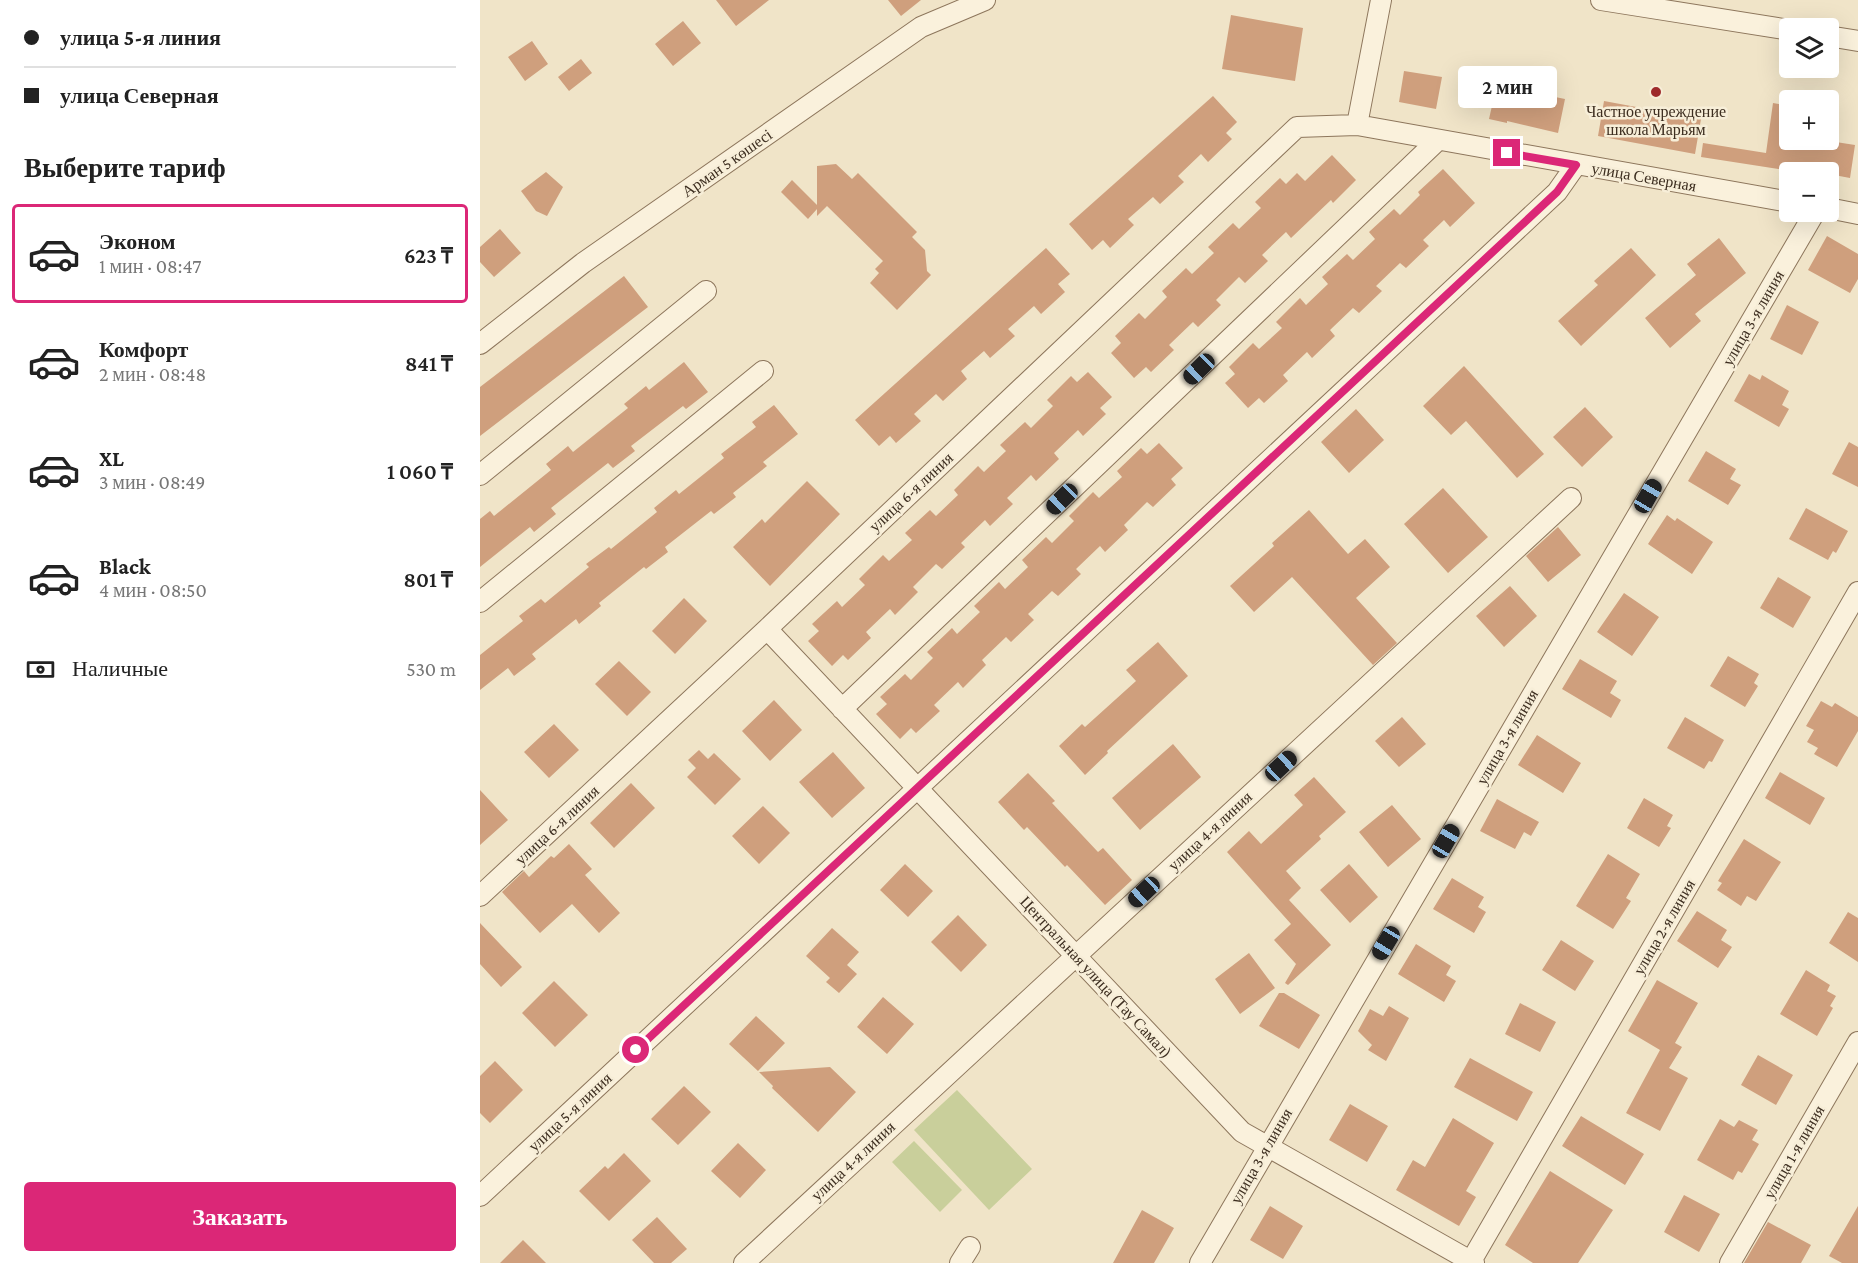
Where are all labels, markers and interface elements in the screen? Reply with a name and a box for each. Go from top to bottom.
map controls [1779,18,1839,222]
button: layers [1779,18,1839,78]
text: улица 5-я линия [60,25,221,50]
callout: 2 мин [1458,66,1556,108]
text: 2 мин [1482,76,1533,98]
text: улица Северная [60,83,219,108]
marker: Частное учреждение школа Марьям [1649,85,1663,99]
button: + [1779,90,1839,150]
place label: Частное учреждение школа Марьям [1586,103,1726,139]
street label: Арман 5 көшесі [679,125,776,201]
route end [1493,139,1520,166]
text: Выберите тариф [24,153,226,183]
street label: улица Северная [1590,159,1698,196]
button: − [1779,162,1839,222]
icon: car [27,227,81,281]
text: Эконом [99,229,176,254]
text: 623 ₸ [404,243,453,268]
text: 1 мин · 08:47 [99,255,201,277]
street label: улица 3-я линия [1719,267,1788,369]
icon: car [27,335,81,389]
text: Комфорт [99,337,188,362]
car [1180,350,1218,388]
text: 841 ₸ [405,351,453,376]
text: 2 мин · 08:48 [99,363,206,385]
icon: car [27,443,81,497]
text: XL [99,446,124,471]
street label: улица 6-я линия [866,449,957,536]
text: 1 060 ₸ [387,459,453,484]
text: 3 мин · 08:49 [99,471,205,493]
car [1631,476,1665,516]
car [1043,480,1081,518]
icon: car [27,551,81,605]
text: Black [99,554,151,579]
text: 801 ₸ [403,567,453,592]
text: 4 мин · 08:50 [99,579,207,601]
icon: cash [24,653,57,686]
text: Наличные [72,656,168,681]
text: 530 m [406,658,456,680]
street label: улица 3-я линия [1473,686,1542,788]
car [1262,747,1300,785]
street label: улица 6-я линия [512,782,603,869]
street label: улица 4-я линия [1165,788,1256,875]
car [1429,821,1463,861]
car [1125,873,1163,911]
street label: улица 2-я линия [1630,876,1699,978]
street label: Центральная улица (Тау Самал) [1016,893,1175,1062]
car [1369,923,1403,963]
route start [622,1036,649,1063]
street label: улица 5-я линия [525,1069,616,1156]
street label: улица 1-я линия [1760,1102,1829,1202]
street label: улица 3-я линия [1227,1105,1296,1207]
street label: улица 4-я линия [808,1118,899,1205]
button: Заказать [24,1182,456,1251]

